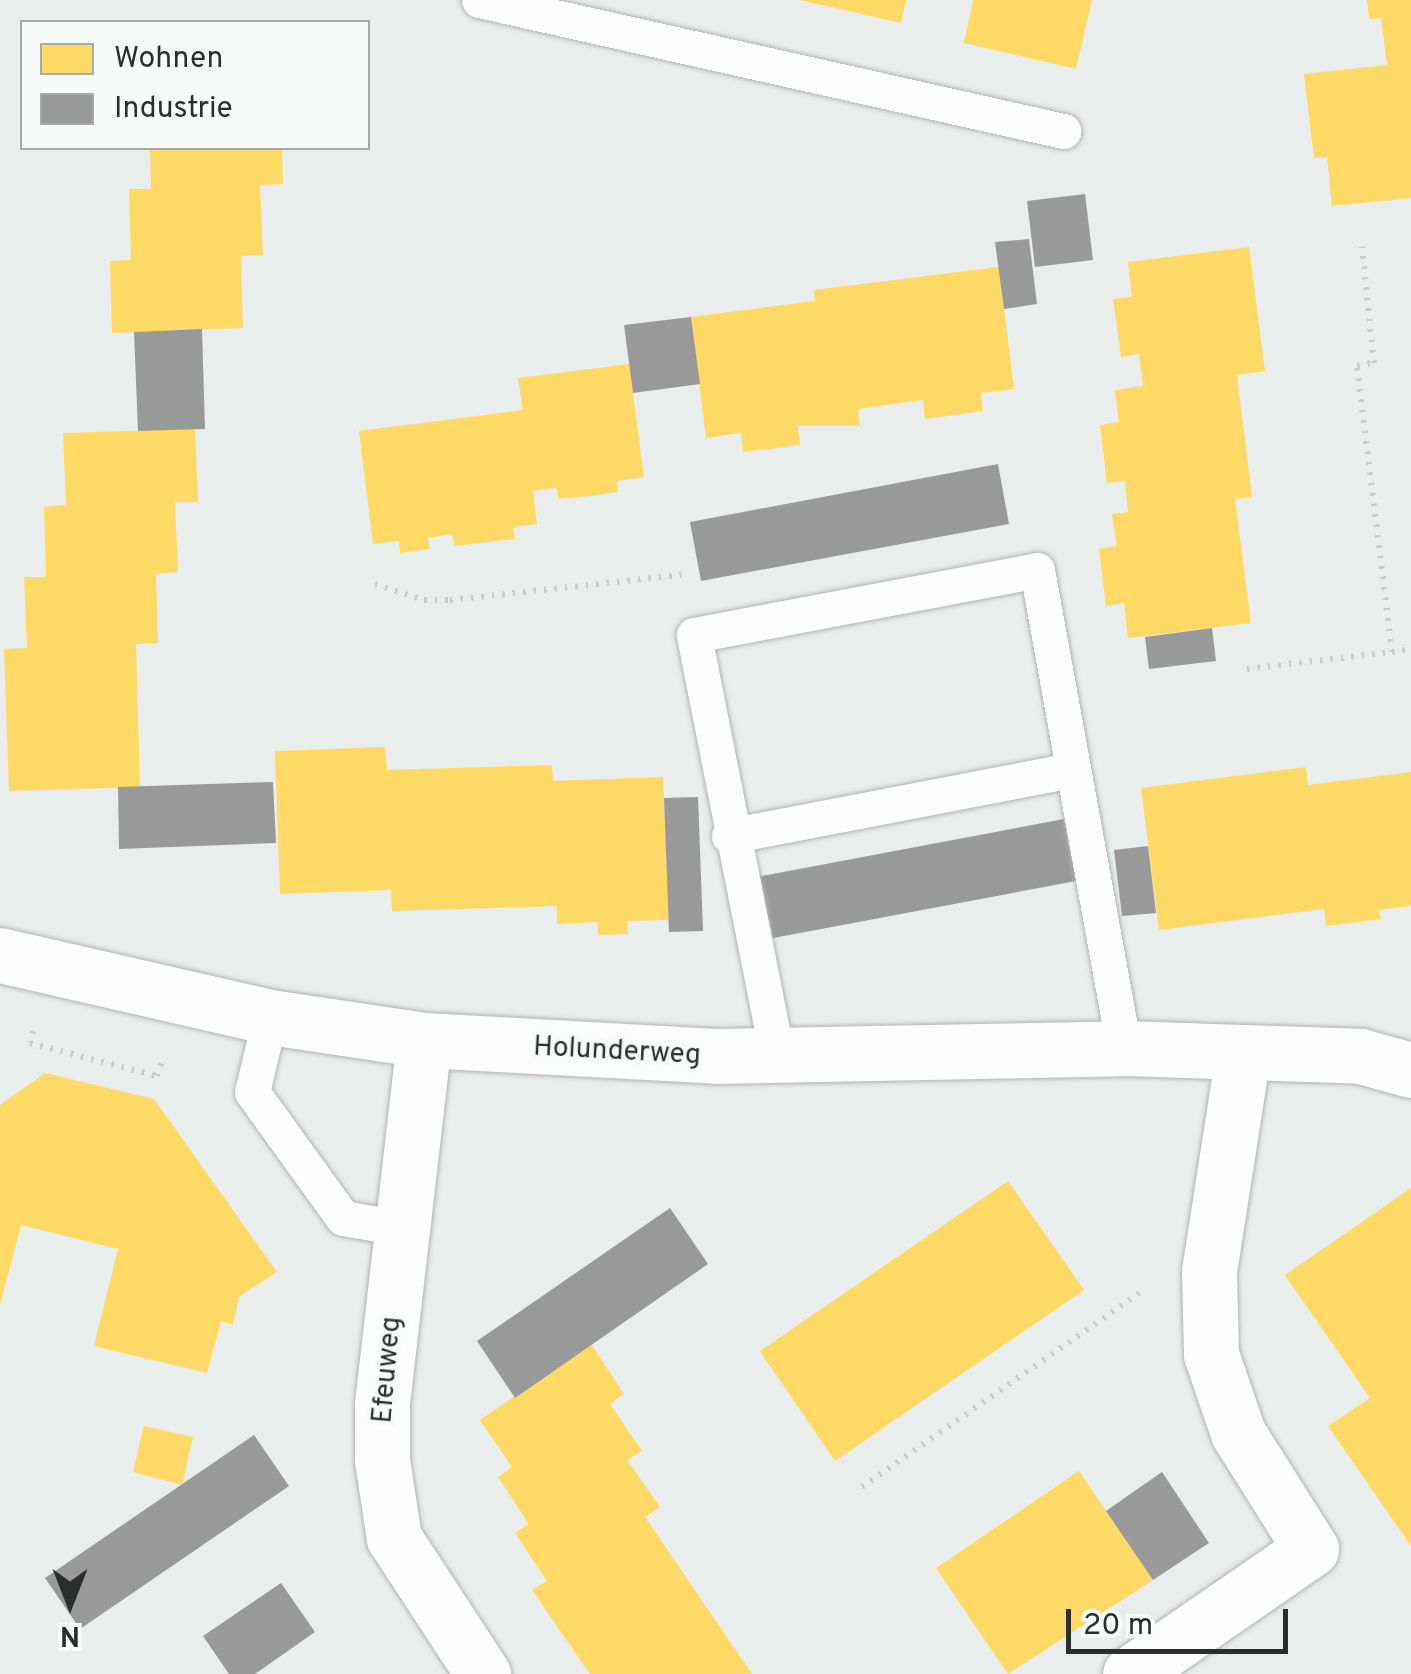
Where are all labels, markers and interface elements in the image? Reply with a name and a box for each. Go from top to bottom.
legend [20,20,370,150]
text: Wohnen [114,41,223,78]
text: Industrie [114,91,233,128]
street label: Holunderweg [532,1031,702,1073]
street label: Efeuweg [367,1315,409,1425]
north arrow [20,1554,120,1654]
scale bar [1071,1589,1294,1651]
text: 20 m [1083,1608,1153,1645]
text: N [60,1616,80,1652]

